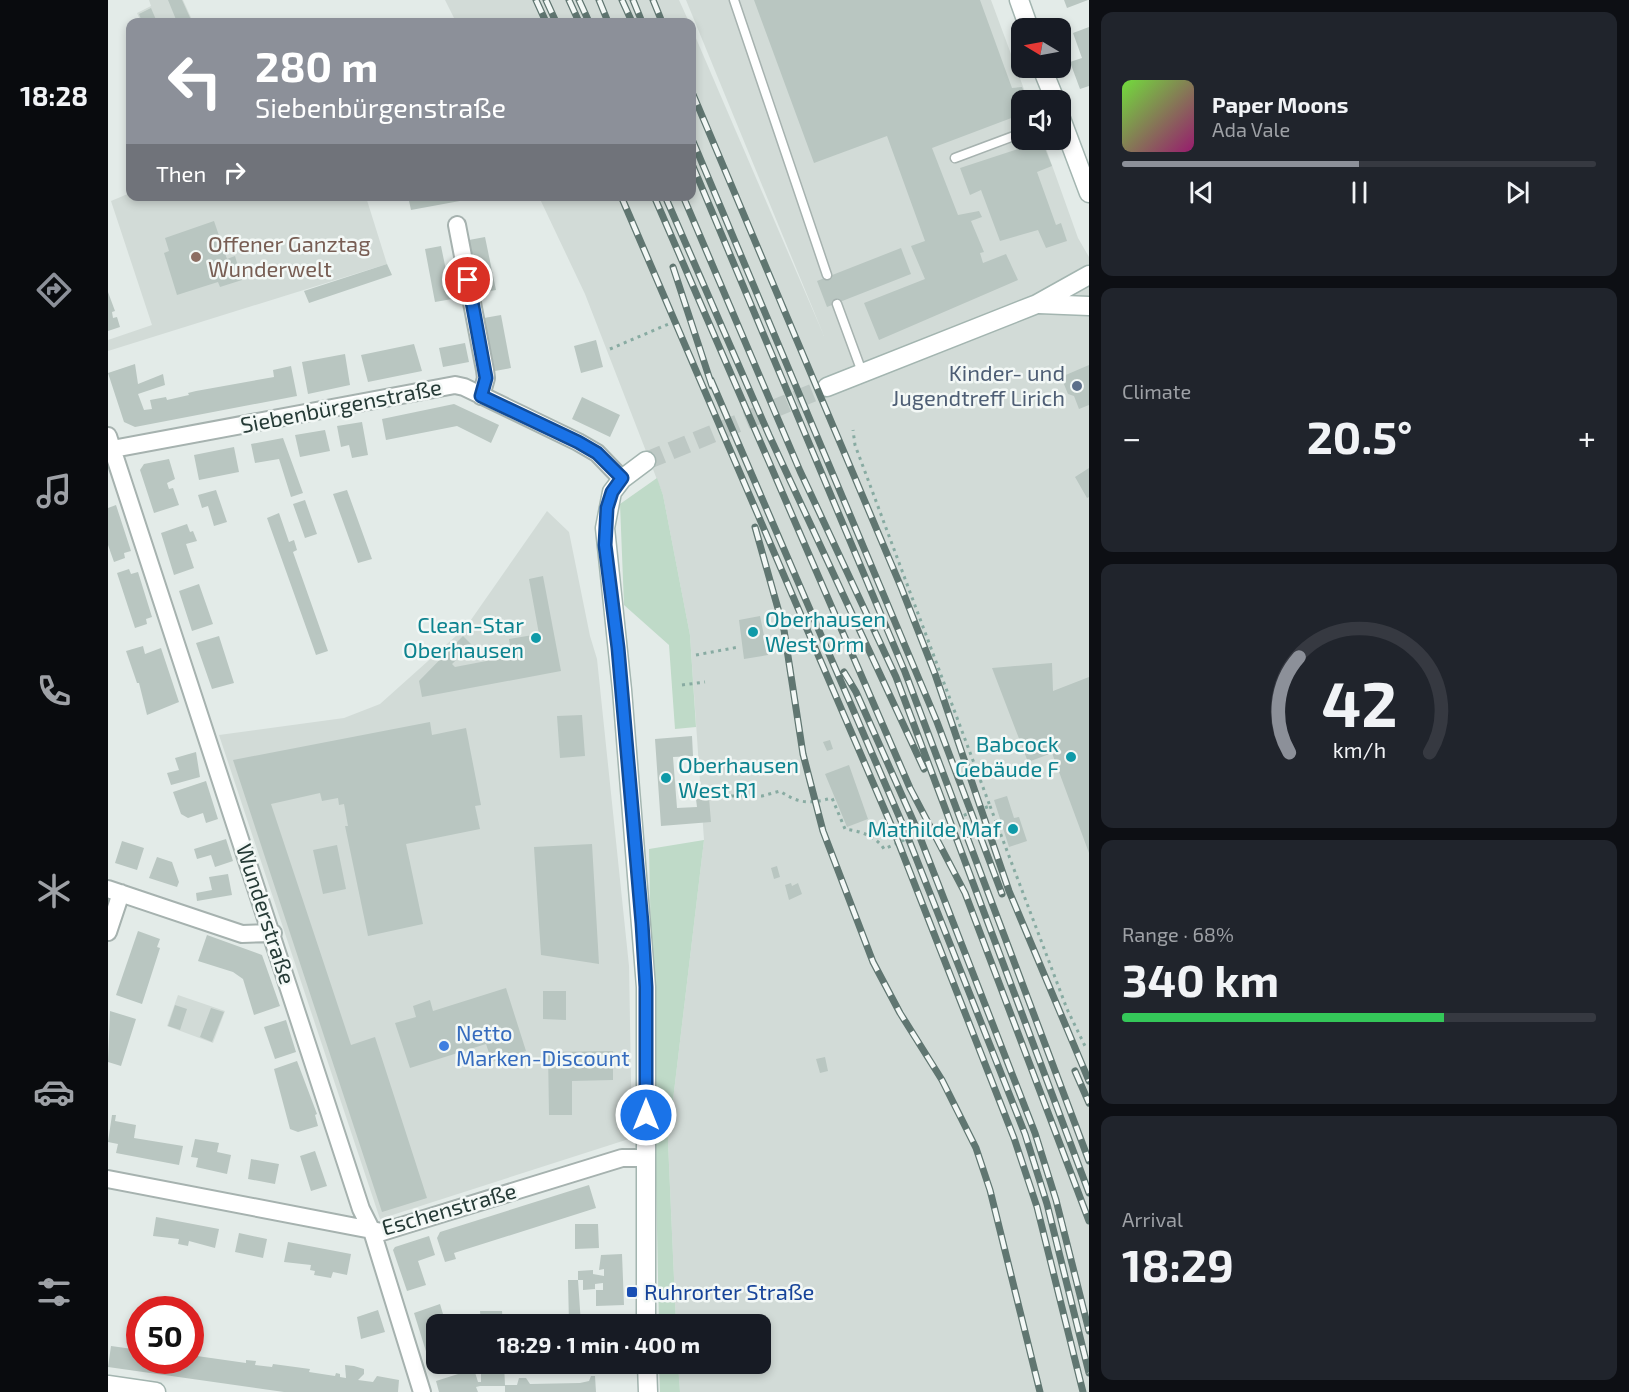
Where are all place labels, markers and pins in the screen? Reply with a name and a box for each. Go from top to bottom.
place label: Offener Ganztag Wunderwelt [208,230,370,281]
marker: Offener Ganztag Wunderwelt [189,250,203,264]
pin [442,254,493,305]
place label: Kinder- und Jugendtreff Lirich [892,359,1065,410]
marker: Kinder- und Jugendtreff Lirich [1070,379,1084,393]
place label: Oberhausen West Orm [765,605,886,656]
place label: Clean-Star Oberhausen [403,611,524,662]
marker: Oberhausen West Orm [746,625,760,639]
marker: Clean-Star Oberhausen [529,631,543,645]
place label: Babcock Gebäude F [955,730,1059,781]
marker: Babcock Gebäude F [1064,750,1078,764]
place label: Oberhausen West R1 [678,751,799,802]
marker: Oberhausen West R1 [659,771,673,785]
place label: Mathilde Maf [867,815,1002,841]
marker: Mathilde Maf [1006,822,1020,836]
place label: Netto Marken-Discount [456,1019,630,1070]
marker: Netto Marken-Discount [437,1039,451,1053]
place label: Ruhrorter Straße [644,1278,814,1304]
marker: Ruhrorter Straße [625,1285,639,1299]

